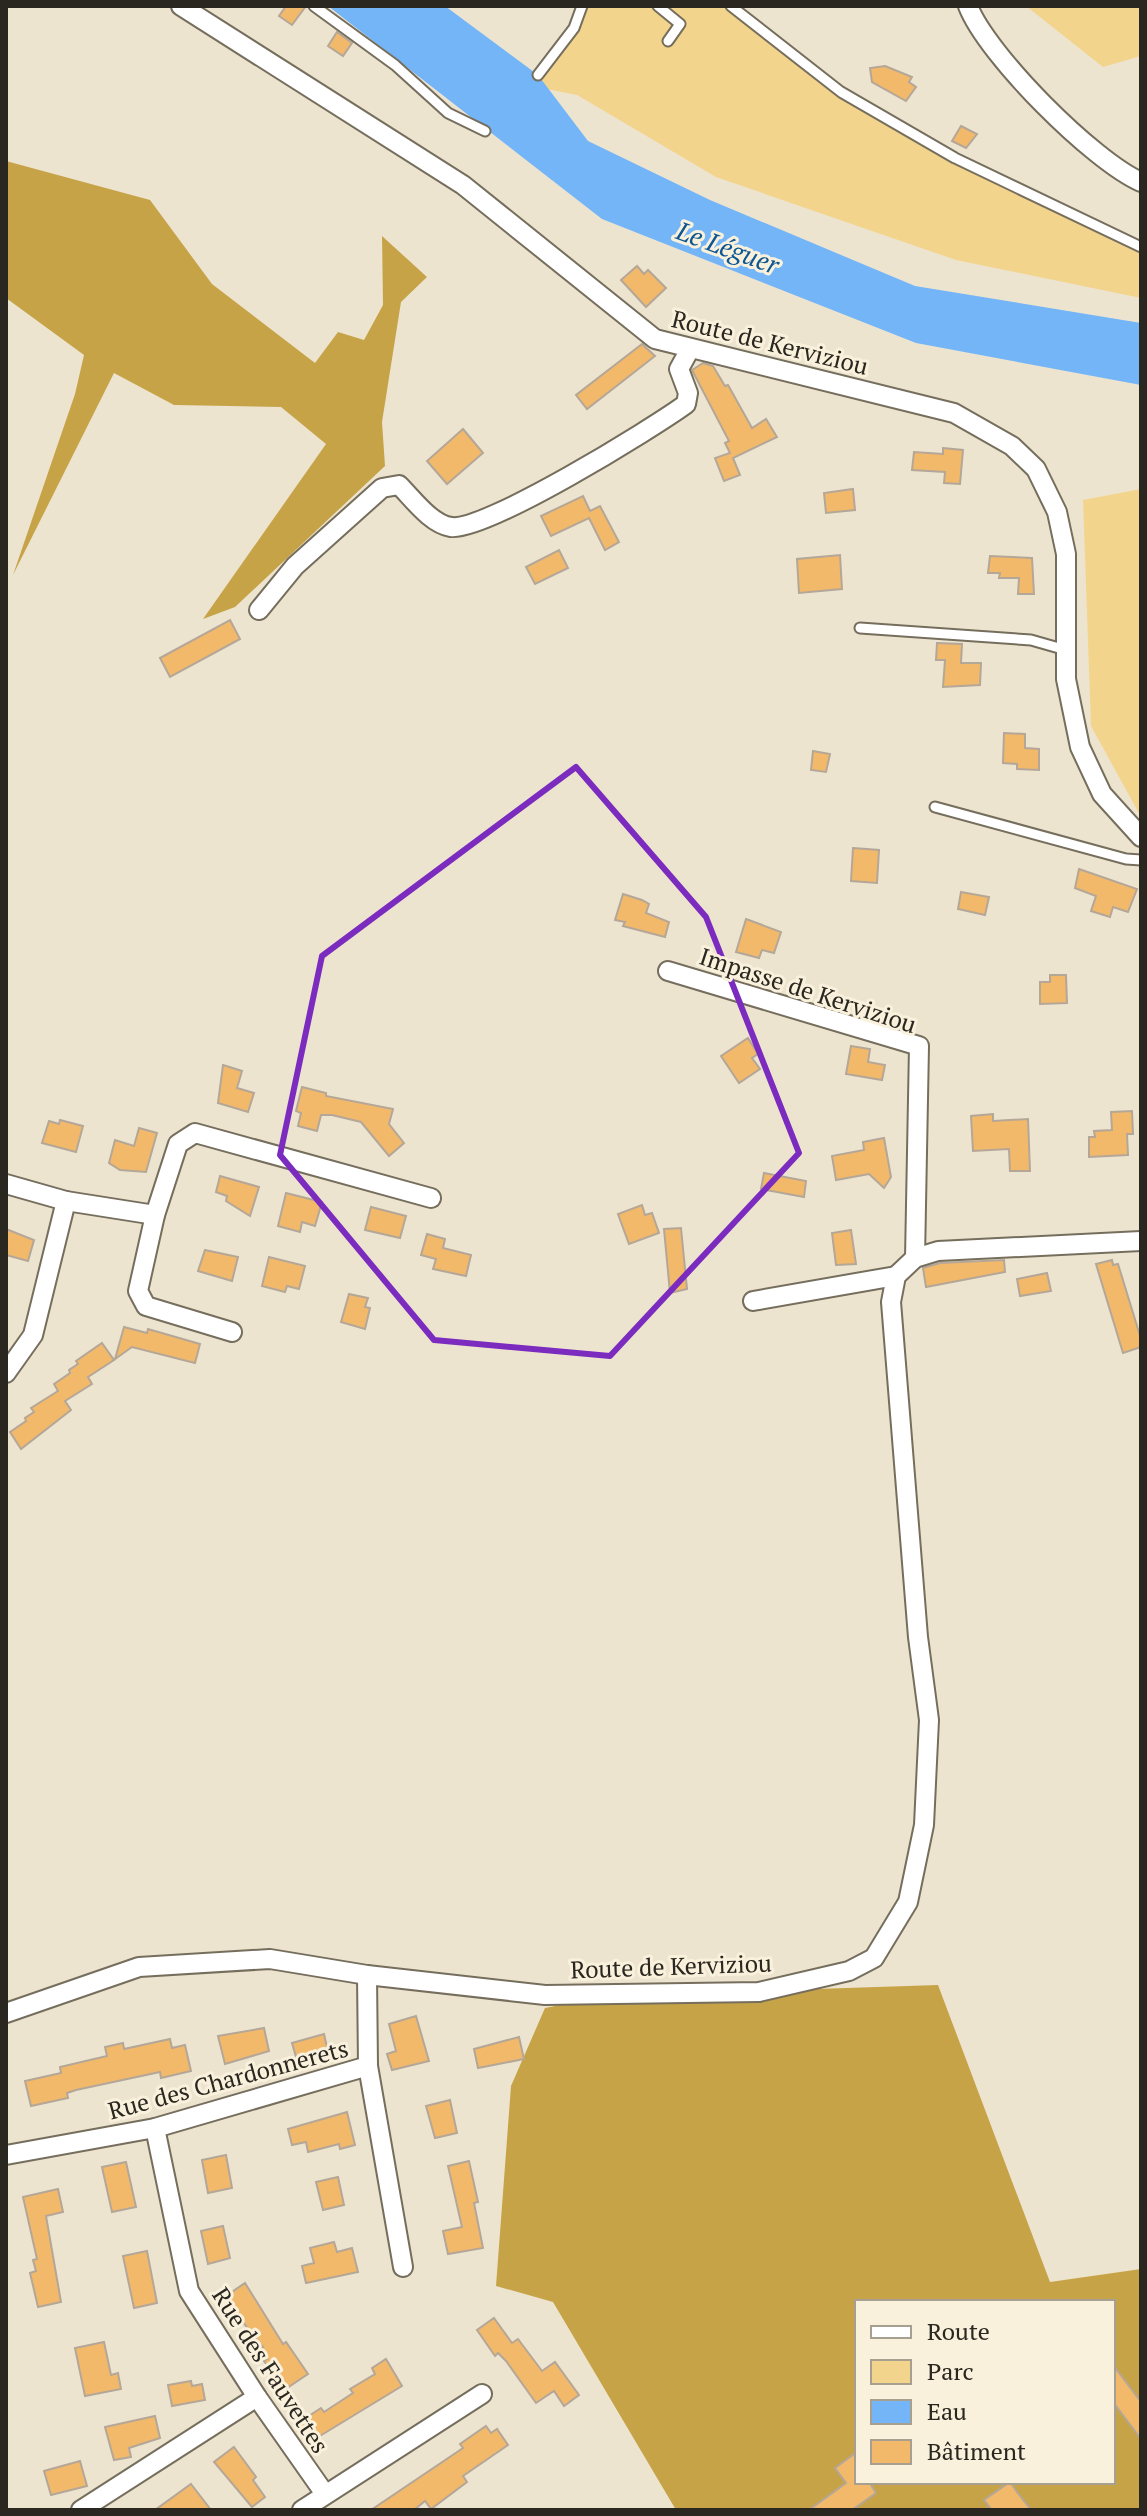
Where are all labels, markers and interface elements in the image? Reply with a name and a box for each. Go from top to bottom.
water label: Le Léguer [671,212,785,282]
street label: Route de Kerviziou [668,302,872,382]
street label: Impasse de Kerviziou [695,940,921,1040]
street label: Route de Kerviziou [570,1946,772,1986]
street label: Rue des Chardonnerets [104,2032,352,2126]
street label: Rue des Fauvettes [205,2281,337,2459]
legend [855,2300,1115,2484]
text: Route [927,2315,990,2347]
text: Parc [927,2355,974,2387]
text: Eau [927,2395,967,2427]
text: Bâtiment [927,2435,1026,2467]

